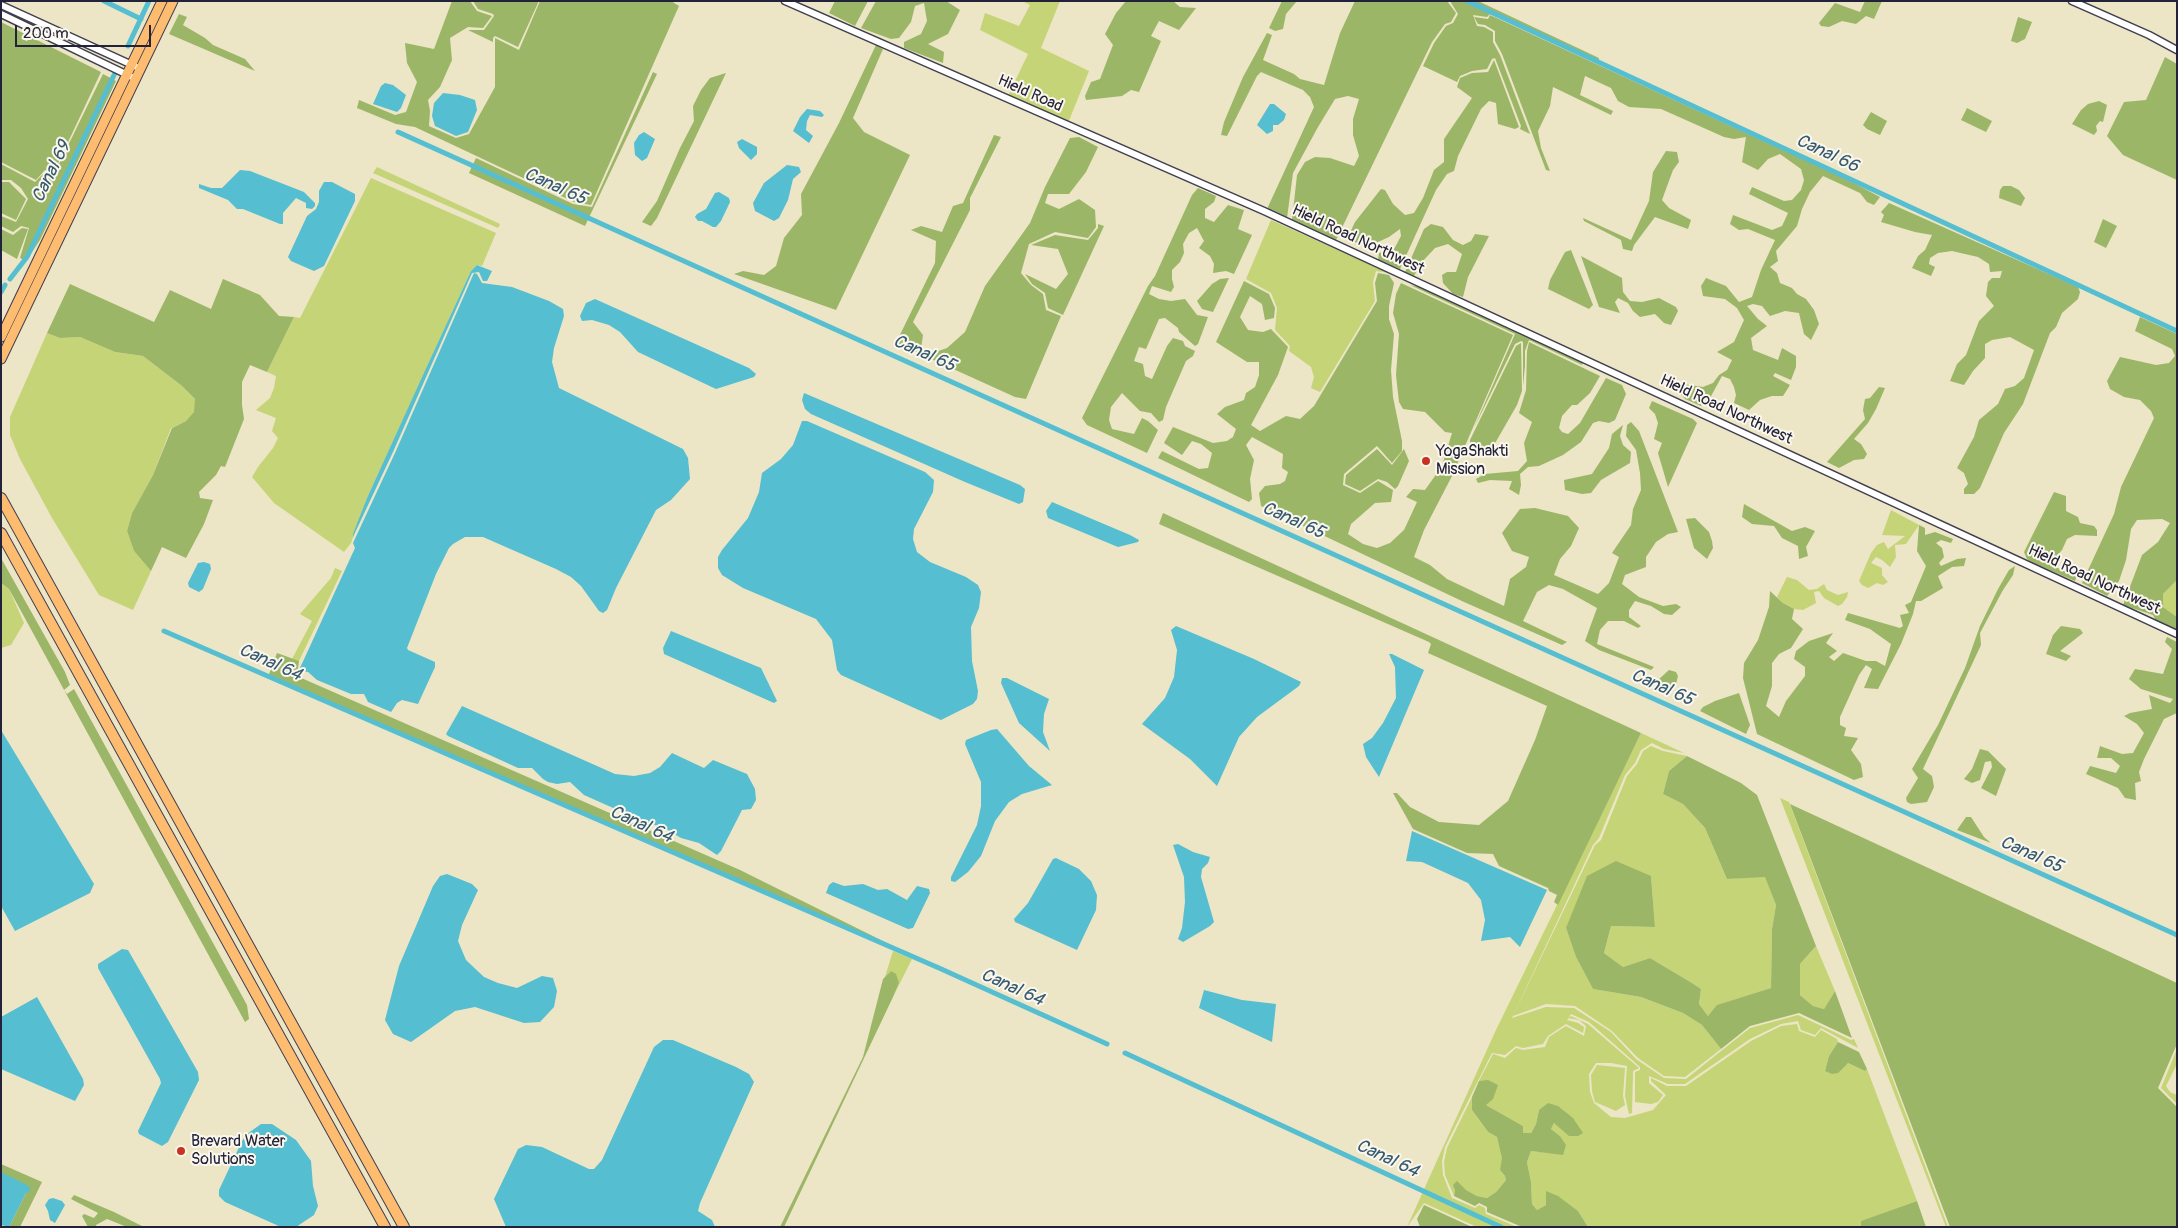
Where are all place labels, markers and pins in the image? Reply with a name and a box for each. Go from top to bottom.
place label: YogaShakti Mission [1436,442,1508,480]
marker: YogaShakti Mission [1420,455,1432,467]
place label: Brevard Water Solutions [191,1132,285,1170]
marker: Brevard Water Solutions [175,1145,187,1157]

